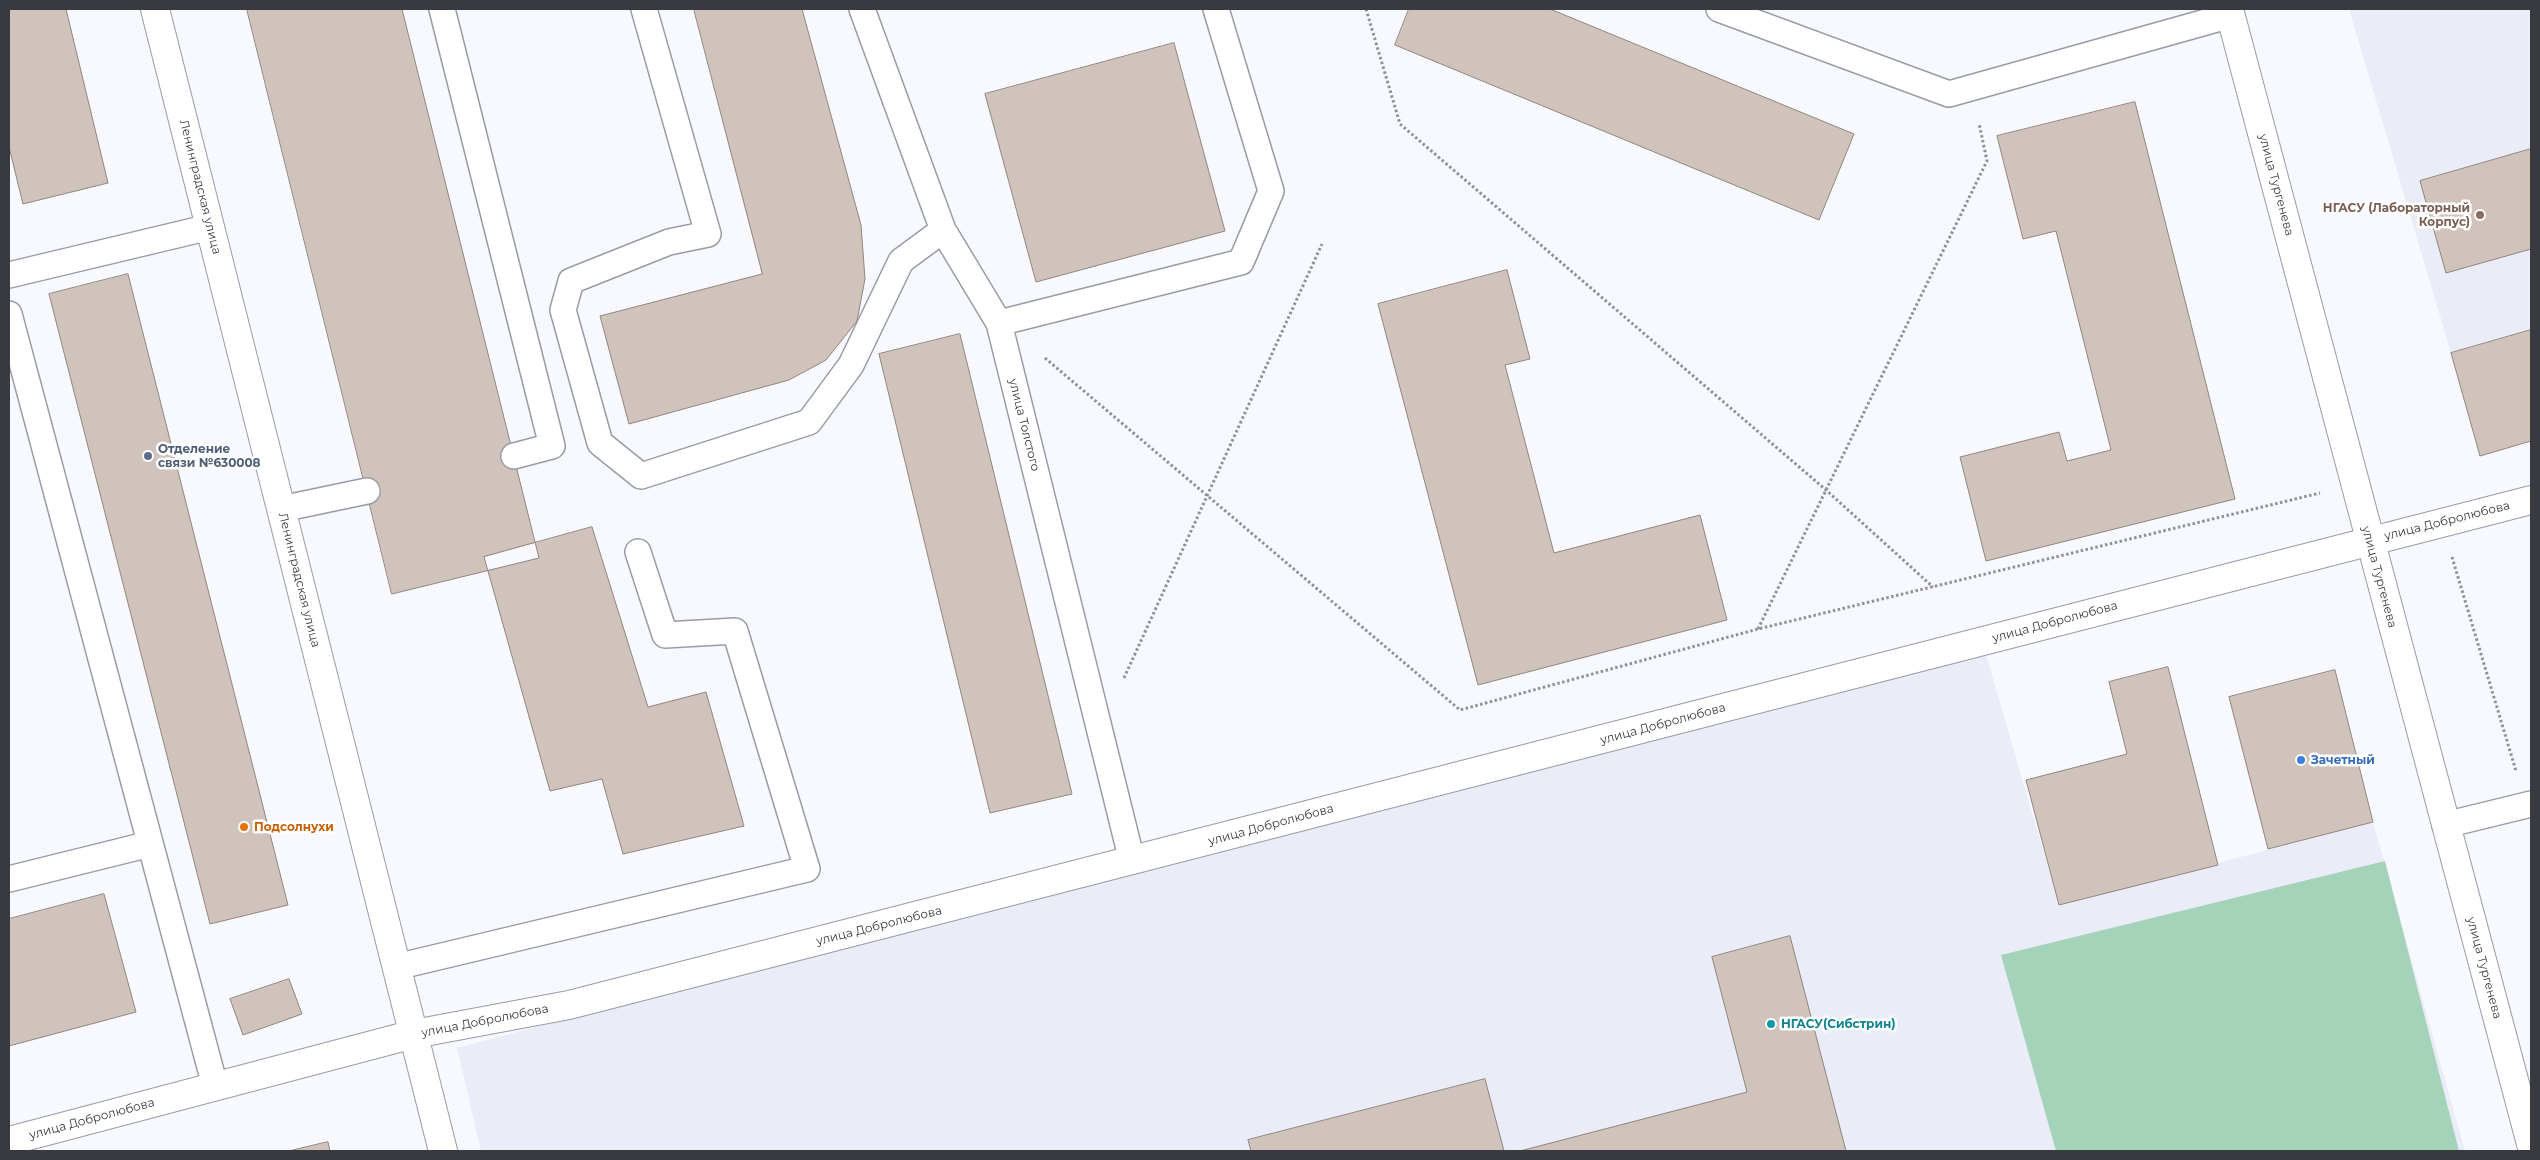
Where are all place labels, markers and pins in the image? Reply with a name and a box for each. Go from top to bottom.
place label: НГАСУ (Лабораторный Корпус) [2323,201,2470,229]
marker: НГАСУ (Лабораторный Корпус) [2474,209,2486,221]
place label: Отделение связи №630008 [158,442,261,470]
marker: Отделение связи №630008 [142,450,154,462]
place label: Зачетный [2311,753,2375,767]
marker: Зачетный [2295,754,2307,766]
place label: Подсолнухи [254,820,334,834]
marker: Подсолнухи [238,821,250,833]
place label: НГАСУ(Сибстрин) [1781,1017,1896,1031]
marker: НГАСУ(Сибстрин) [1765,1018,1777,1030]

